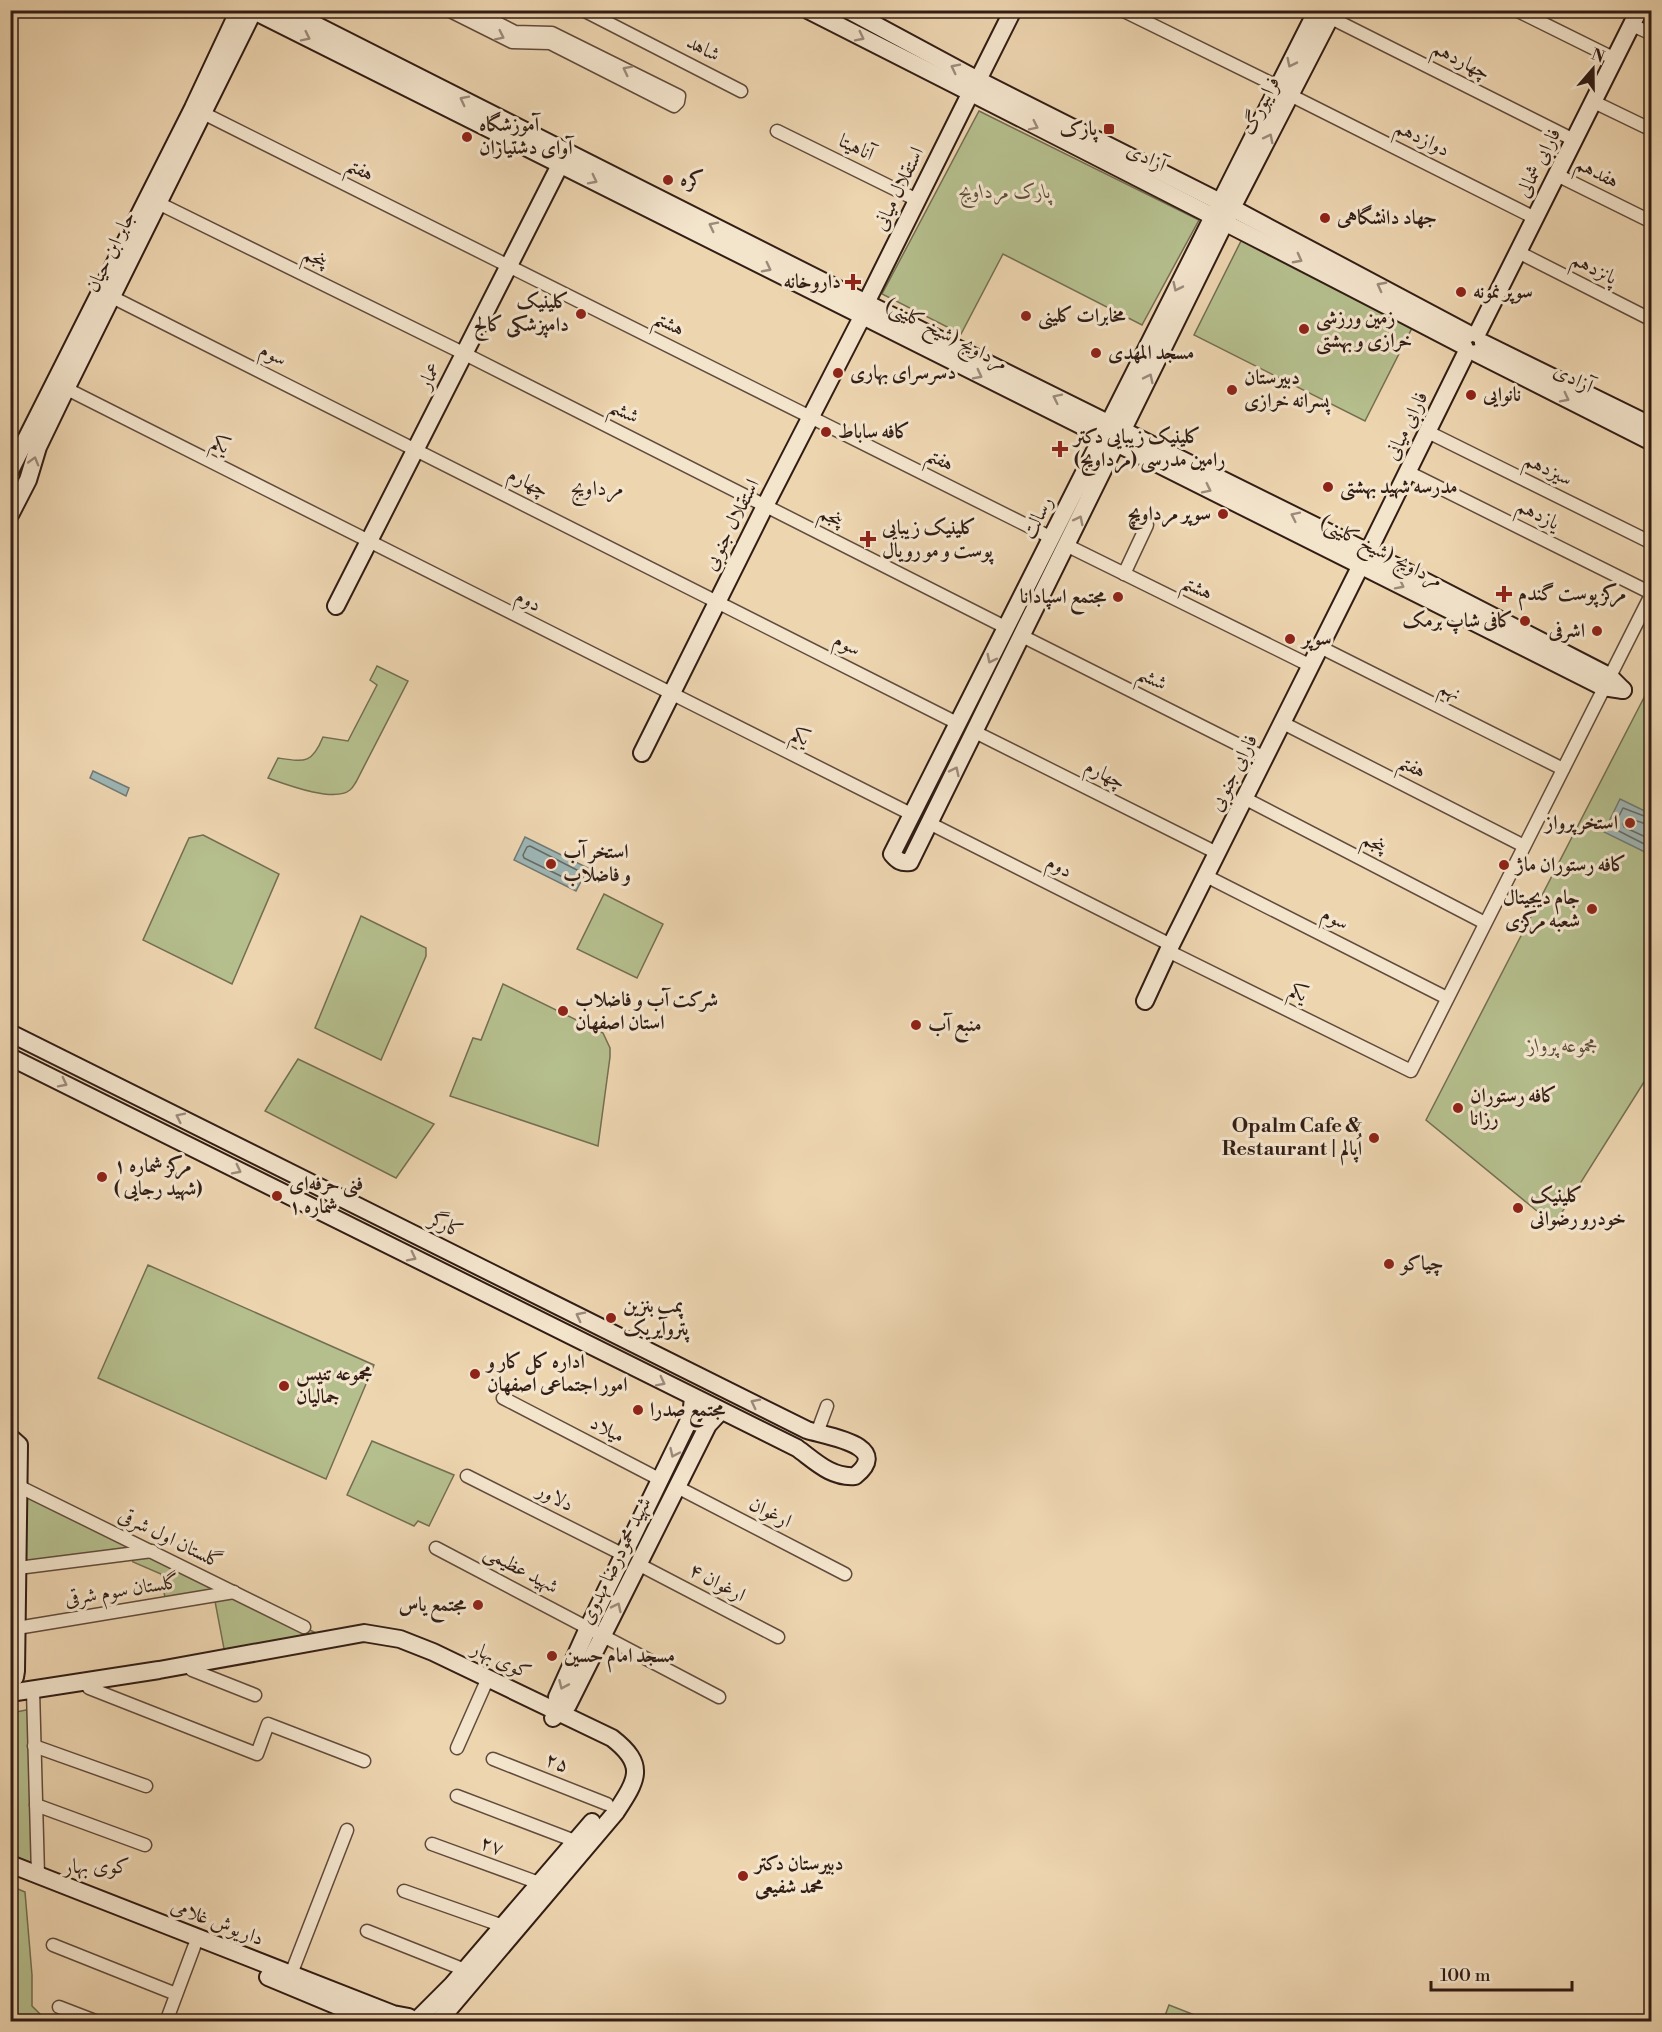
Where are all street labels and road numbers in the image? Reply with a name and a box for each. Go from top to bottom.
street label: شاهد [682,30,724,68]
street label: چهاردهم [1425,36,1494,91]
street label: فرایبورگ [1236,73,1286,139]
street label: دوازدهم [1388,115,1453,167]
street label: فارابی شمالی [1511,124,1568,202]
street label: آناهیتا [834,128,881,168]
street label: آزادی [1122,137,1173,179]
street label: استقلال میانی [868,143,930,235]
street label: هفدهم [1569,152,1623,199]
street label: هفتم [339,153,378,193]
street label: جابر ابن حیان [81,207,141,297]
street label: پنجم [297,242,333,280]
street label: پانزدهم [1565,247,1622,296]
street label: مرداویج (شیخ کلینی) [878,293,1012,380]
street label: هشتم [647,306,689,348]
street label: سوم [253,338,291,376]
street label: عمار [412,358,447,395]
street label: آزادی [1549,358,1600,401]
street label: فارابی میانی [1380,387,1435,465]
street label: ششم [602,394,643,435]
street label: یکم [204,430,235,465]
street label: هفتم [919,443,958,483]
street label: سیزدهم [1517,448,1576,497]
street label: چهارم [502,462,553,507]
street label: استقلال جنوبی [698,475,767,575]
street label: رسالت [1017,492,1059,544]
street label: یازدهم [1510,494,1565,541]
street label: پنجم [812,500,849,539]
street label: مرداویج (شیخ کلینی) [1313,510,1447,597]
street label: هشتم [1175,570,1217,612]
street label: دوم [509,584,545,622]
street label: سوم [827,628,865,666]
street label: ششم [1130,661,1171,702]
street label: نهم [1433,675,1465,711]
street label: یکم [784,722,815,757]
street label: فارابی جنوبی [1204,730,1265,816]
street label: هفتم [1391,750,1430,790]
street label: چهارم [1079,754,1130,799]
street label: پنجم [1355,826,1392,865]
street label: دوم [1040,850,1076,888]
street label: سوم [1315,902,1353,940]
street label: یکم [1282,978,1312,1013]
street label: کارگر [423,1205,468,1245]
street label: میلاد [586,1411,628,1449]
street label: دلاور [531,1477,578,1518]
street label: ارغوان [744,1492,796,1534]
street label: شهید محمودرضا مهدوی [574,1493,658,1629]
street label: گلستان اول شرقی [114,1502,227,1575]
street label: شهید عظیمی [479,1540,563,1600]
street label: ارغوان ۴ [684,1558,750,1608]
street label: گلستان سوم شرقی [63,1569,182,1616]
street label: کوی بهار [466,1636,535,1686]
street label: ۲۵ [541,1747,573,1779]
street label: ۲۷ [477,1830,507,1862]
street label: داریوش غلامی [167,1894,267,1952]

